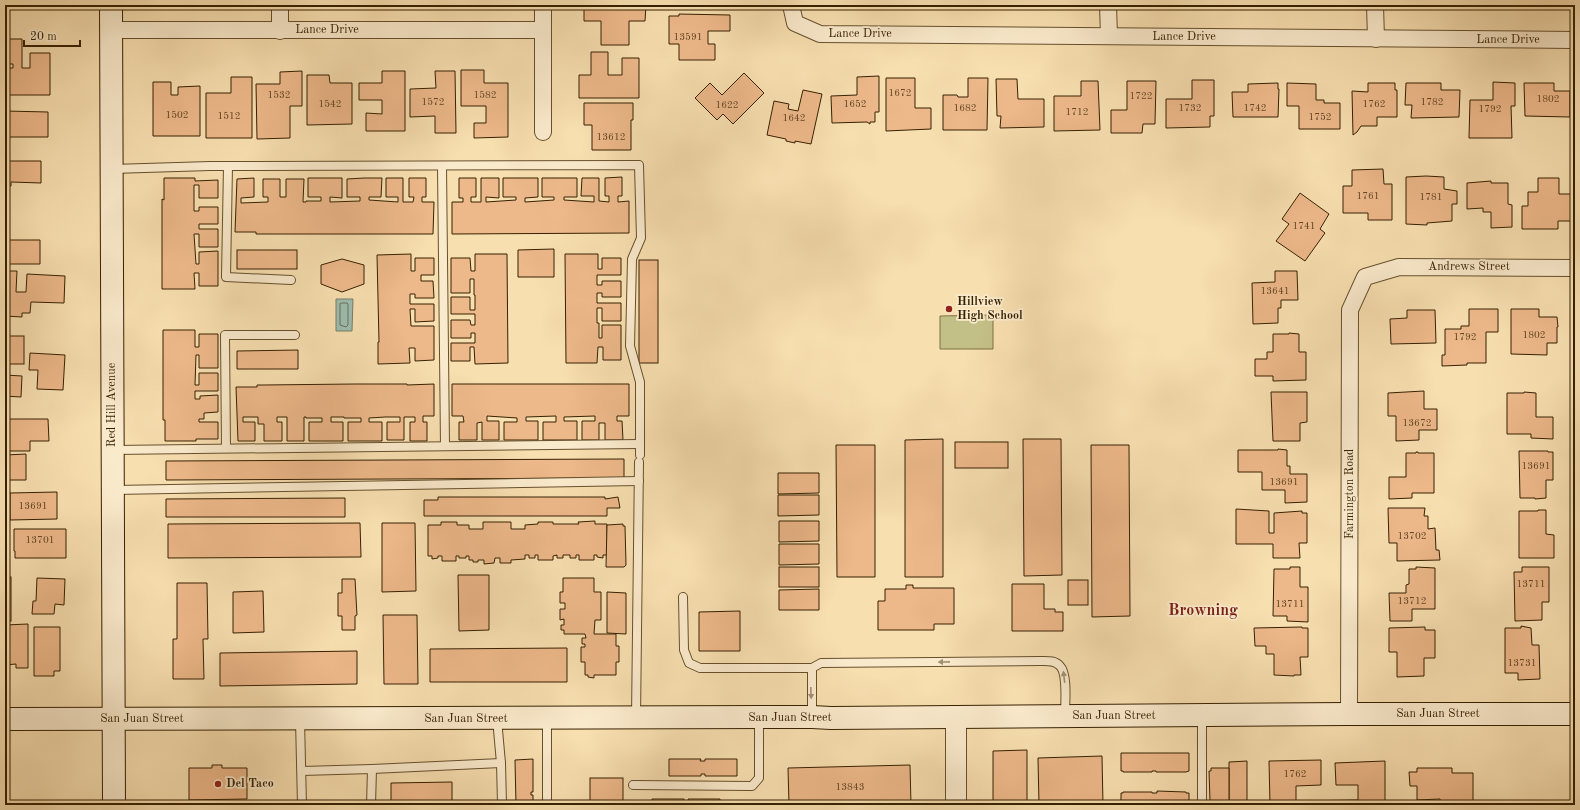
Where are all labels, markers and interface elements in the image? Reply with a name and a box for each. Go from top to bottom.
scale bar [24,22,80,48]
street label: Lance Drive [295,24,359,36]
street label: Lance Drive [828,28,892,40]
text: 20 m [30,31,57,43]
street label: Lance Drive [1152,31,1216,43]
house number: 13591 [674,32,703,42]
street label: Lance Drive [1476,34,1540,46]
house number: 1672 [888,88,912,98]
house number: 1532 [267,90,291,100]
house number: 1582 [473,90,497,100]
house number: 1722 [1129,91,1153,101]
house number: 1802 [1536,94,1560,104]
house number: 1572 [421,97,445,107]
house number: 1782 [1420,97,1444,107]
house number: 1542 [318,99,342,109]
house number: 1652 [843,99,867,109]
house number: 1762 [1362,99,1386,109]
house number: 1622 [715,100,739,110]
house number: 1682 [953,103,977,113]
house number: 1732 [1178,103,1202,113]
house number: 1742 [1243,103,1267,113]
house number: 1792 [1478,104,1502,114]
house number: 1712 [1065,107,1089,117]
house number: 1502 [165,110,189,120]
house number: 1512 [217,111,241,121]
house number: 1752 [1308,112,1332,122]
house number: 1642 [782,113,806,123]
house number: 13612 [597,132,626,142]
house number: 1761 [1356,191,1380,201]
house number: 1781 [1419,192,1443,202]
house number: 1741 [1292,221,1316,231]
street label: Andrews Street [1428,261,1510,273]
house number: 13641 [1261,286,1290,296]
place label: Hillview High School [957,296,1023,322]
marker: Hillview High School [944,304,954,314]
house number: 1802 [1522,330,1546,340]
house number: 1792 [1453,332,1477,342]
street label: Red Hill Avenue [106,362,118,447]
house number: 13672 [1403,418,1432,428]
street label: Farmington Road [1344,449,1356,539]
house number: 13691 [1522,461,1551,471]
house number: 13691 [1270,477,1299,487]
house number: 13691 [19,501,48,511]
house number: 13702 [1398,531,1427,541]
house number: 13701 [26,535,55,545]
house number: 13711 [1517,579,1546,589]
house number: 13712 [1398,596,1427,606]
house number: 13711 [1276,599,1305,609]
district label: Browning [1168,603,1238,619]
one-way arrow [938,658,950,665]
house number: 13731 [1508,658,1537,668]
one-way arrow [1061,671,1067,683]
one-way arrow [808,687,815,699]
street label: San Juan Street [1396,708,1480,720]
street label: San Juan Street [1072,710,1156,722]
street label: San Juan Street [748,712,832,724]
street label: San Juan Street [100,713,184,725]
street label: San Juan Street [424,713,508,725]
house number: 1762 [1283,769,1307,779]
place label: Del Taco [226,778,274,790]
marker: Del Taco [213,779,223,789]
house number: 13843 [836,782,865,792]

